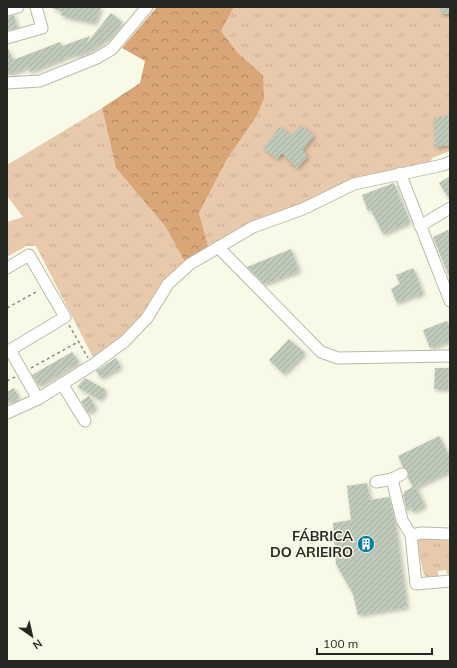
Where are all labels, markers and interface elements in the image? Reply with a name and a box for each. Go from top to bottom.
place label: FÁBRICA DO ARIEIRO [270,527,353,561]
building icon: FÁBRICA DO ARIEIRO [356,534,376,554]
north arrow [12,616,52,656]
scale bar [317,630,432,656]
text: N [30,636,45,652]
text: 100 m [323,636,358,651]

